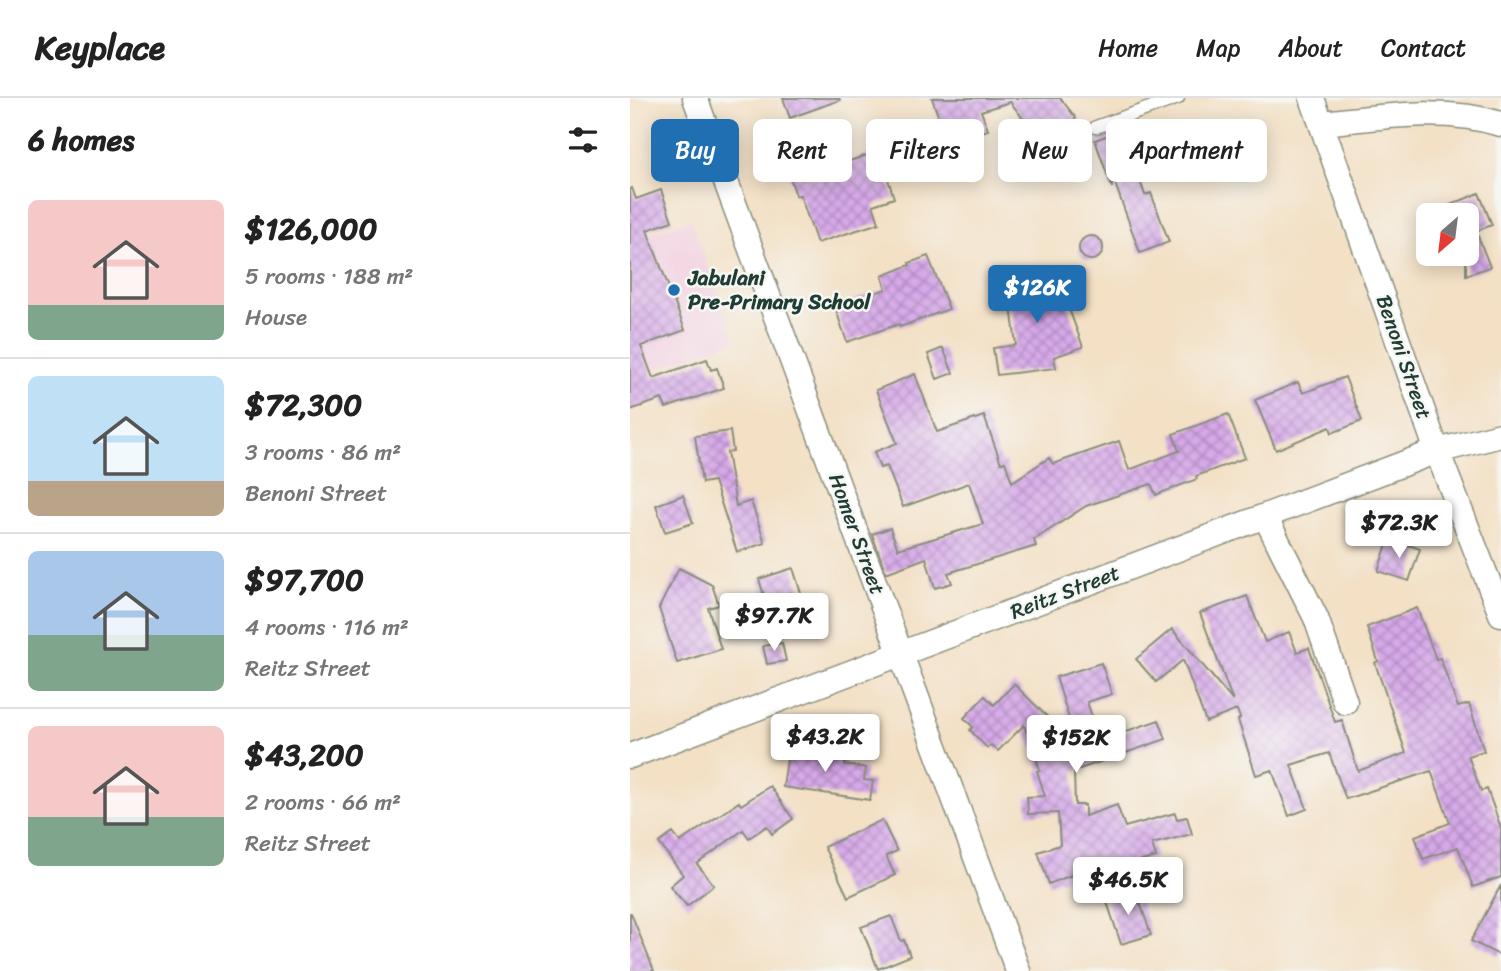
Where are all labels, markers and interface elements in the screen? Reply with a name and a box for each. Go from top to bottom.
text: Keyplace [35,19,165,77]
text: Home [1098,27,1158,69]
text: Map [1196,27,1240,69]
text: About [1278,27,1343,69]
text: Contact [1381,27,1466,69]
text: 6 homes [28,113,135,167]
chip: Buy [651,119,739,182]
chip: Rent [753,119,852,182]
chip: Filters [866,119,984,182]
chip: New [998,119,1092,182]
chip: Apartment [1106,119,1267,182]
icon: filters [564,121,602,159]
text: $126,000 [245,202,377,256]
north arrow [1416,203,1479,266]
map controls [1416,203,1479,266]
icon: home [84,228,168,312]
text: 5 rooms · 188 m² [245,256,413,297]
place label: Jabulani Pre-Primary School [687,259,871,321]
pin: $126K [988,266,1086,325]
text: $126K [1004,267,1070,308]
marker: Jabulani Pre-Primary School [666,282,682,298]
street label: Benoni Street [1365,290,1443,424]
text: House [245,297,307,338]
text: $72,300 [245,378,362,432]
icon: home [84,404,168,488]
text: 3 rooms · 86 m² [245,432,401,473]
street label: Homer Street [817,468,897,600]
text: Benoni Street [245,473,387,514]
pin: $72.3K [1342,500,1456,560]
text: $72.3K [1361,502,1437,543]
text: $97,700 [245,553,364,607]
street label: Reitz Street [1005,554,1125,630]
icon: home [84,579,168,663]
pin: $97.7K [717,594,831,653]
text: $97.7K [736,595,812,636]
text: 4 rooms · 116 m² [245,607,409,648]
text: Reitz Street [245,648,371,689]
pin: $43.2K [768,714,882,774]
text: $43.2K [787,716,863,757]
pin: $152K [1027,716,1125,775]
text: $152K [1043,717,1109,758]
text: $43,200 [245,728,364,782]
icon: home [84,754,168,838]
text: 2 rooms · 66 m² [245,782,401,823]
text: Reitz Street [245,823,371,864]
pin: $46.5K [1071,858,1185,917]
text: $46.5K [1089,859,1167,900]

